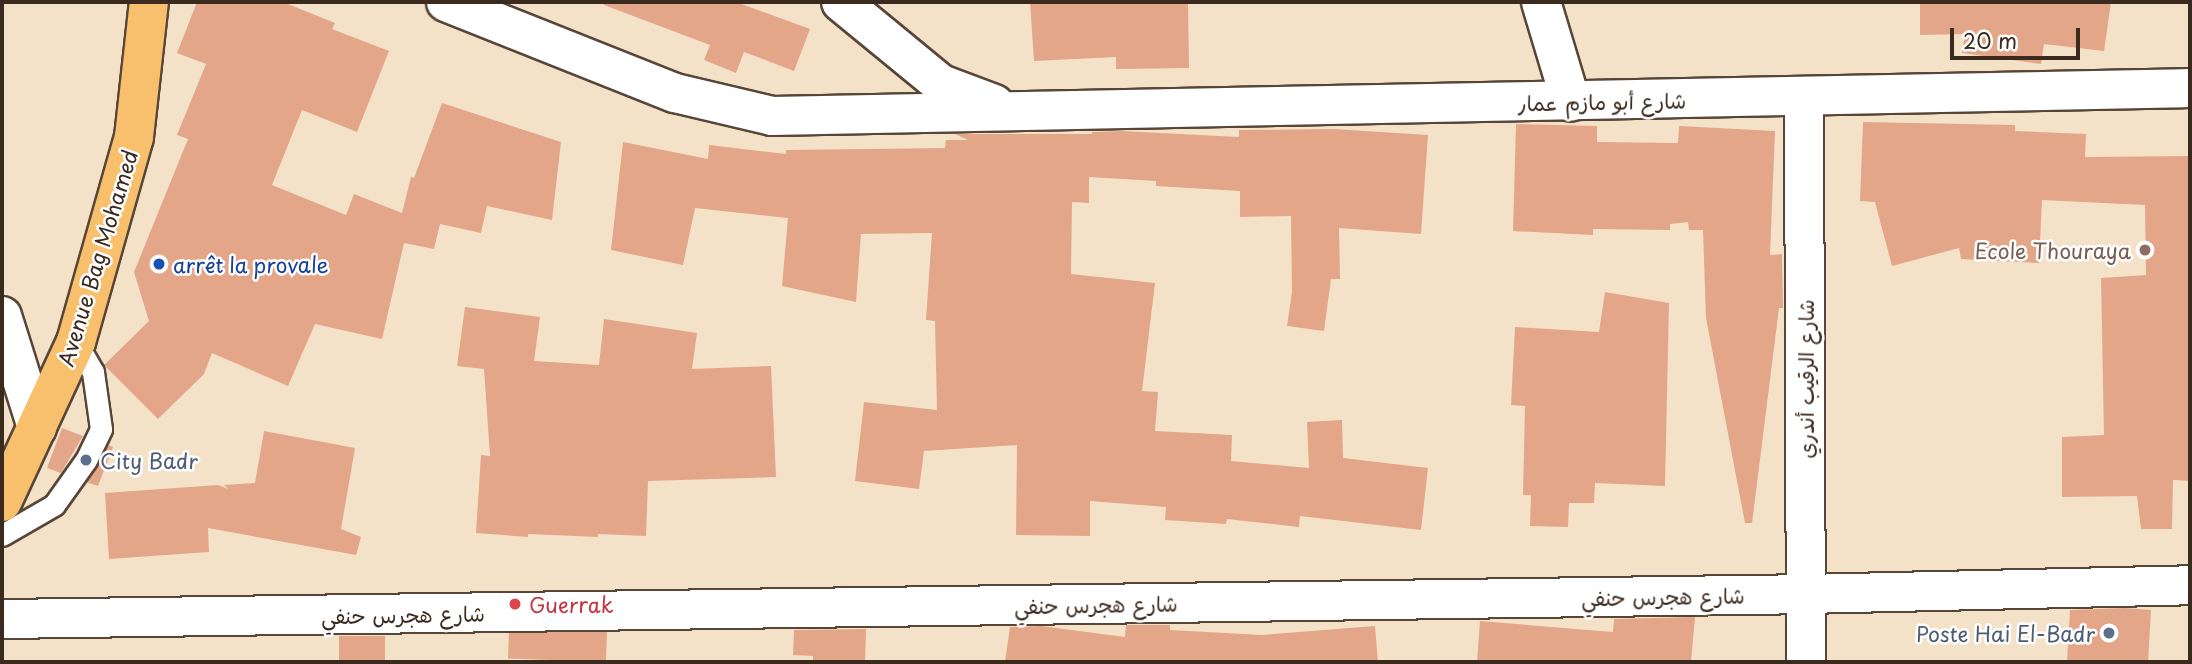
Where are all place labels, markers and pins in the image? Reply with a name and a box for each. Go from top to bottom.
place label: Ecole Thouraya [1975,237,2131,263]
marker: Ecole Thouraya [2137,242,2153,258]
place label: arrêt la provale [173,251,332,277]
marker: arrêt la provale [151,256,167,272]
place label: City Badr [100,447,198,473]
marker: City Badr [78,452,94,468]
place label: Guerrak [529,591,613,617]
marker: Guerrak [507,596,523,612]
place label: Poste Hai El-Badr [1915,620,2095,646]
marker: Poste Hai El-Badr [2101,625,2117,641]

